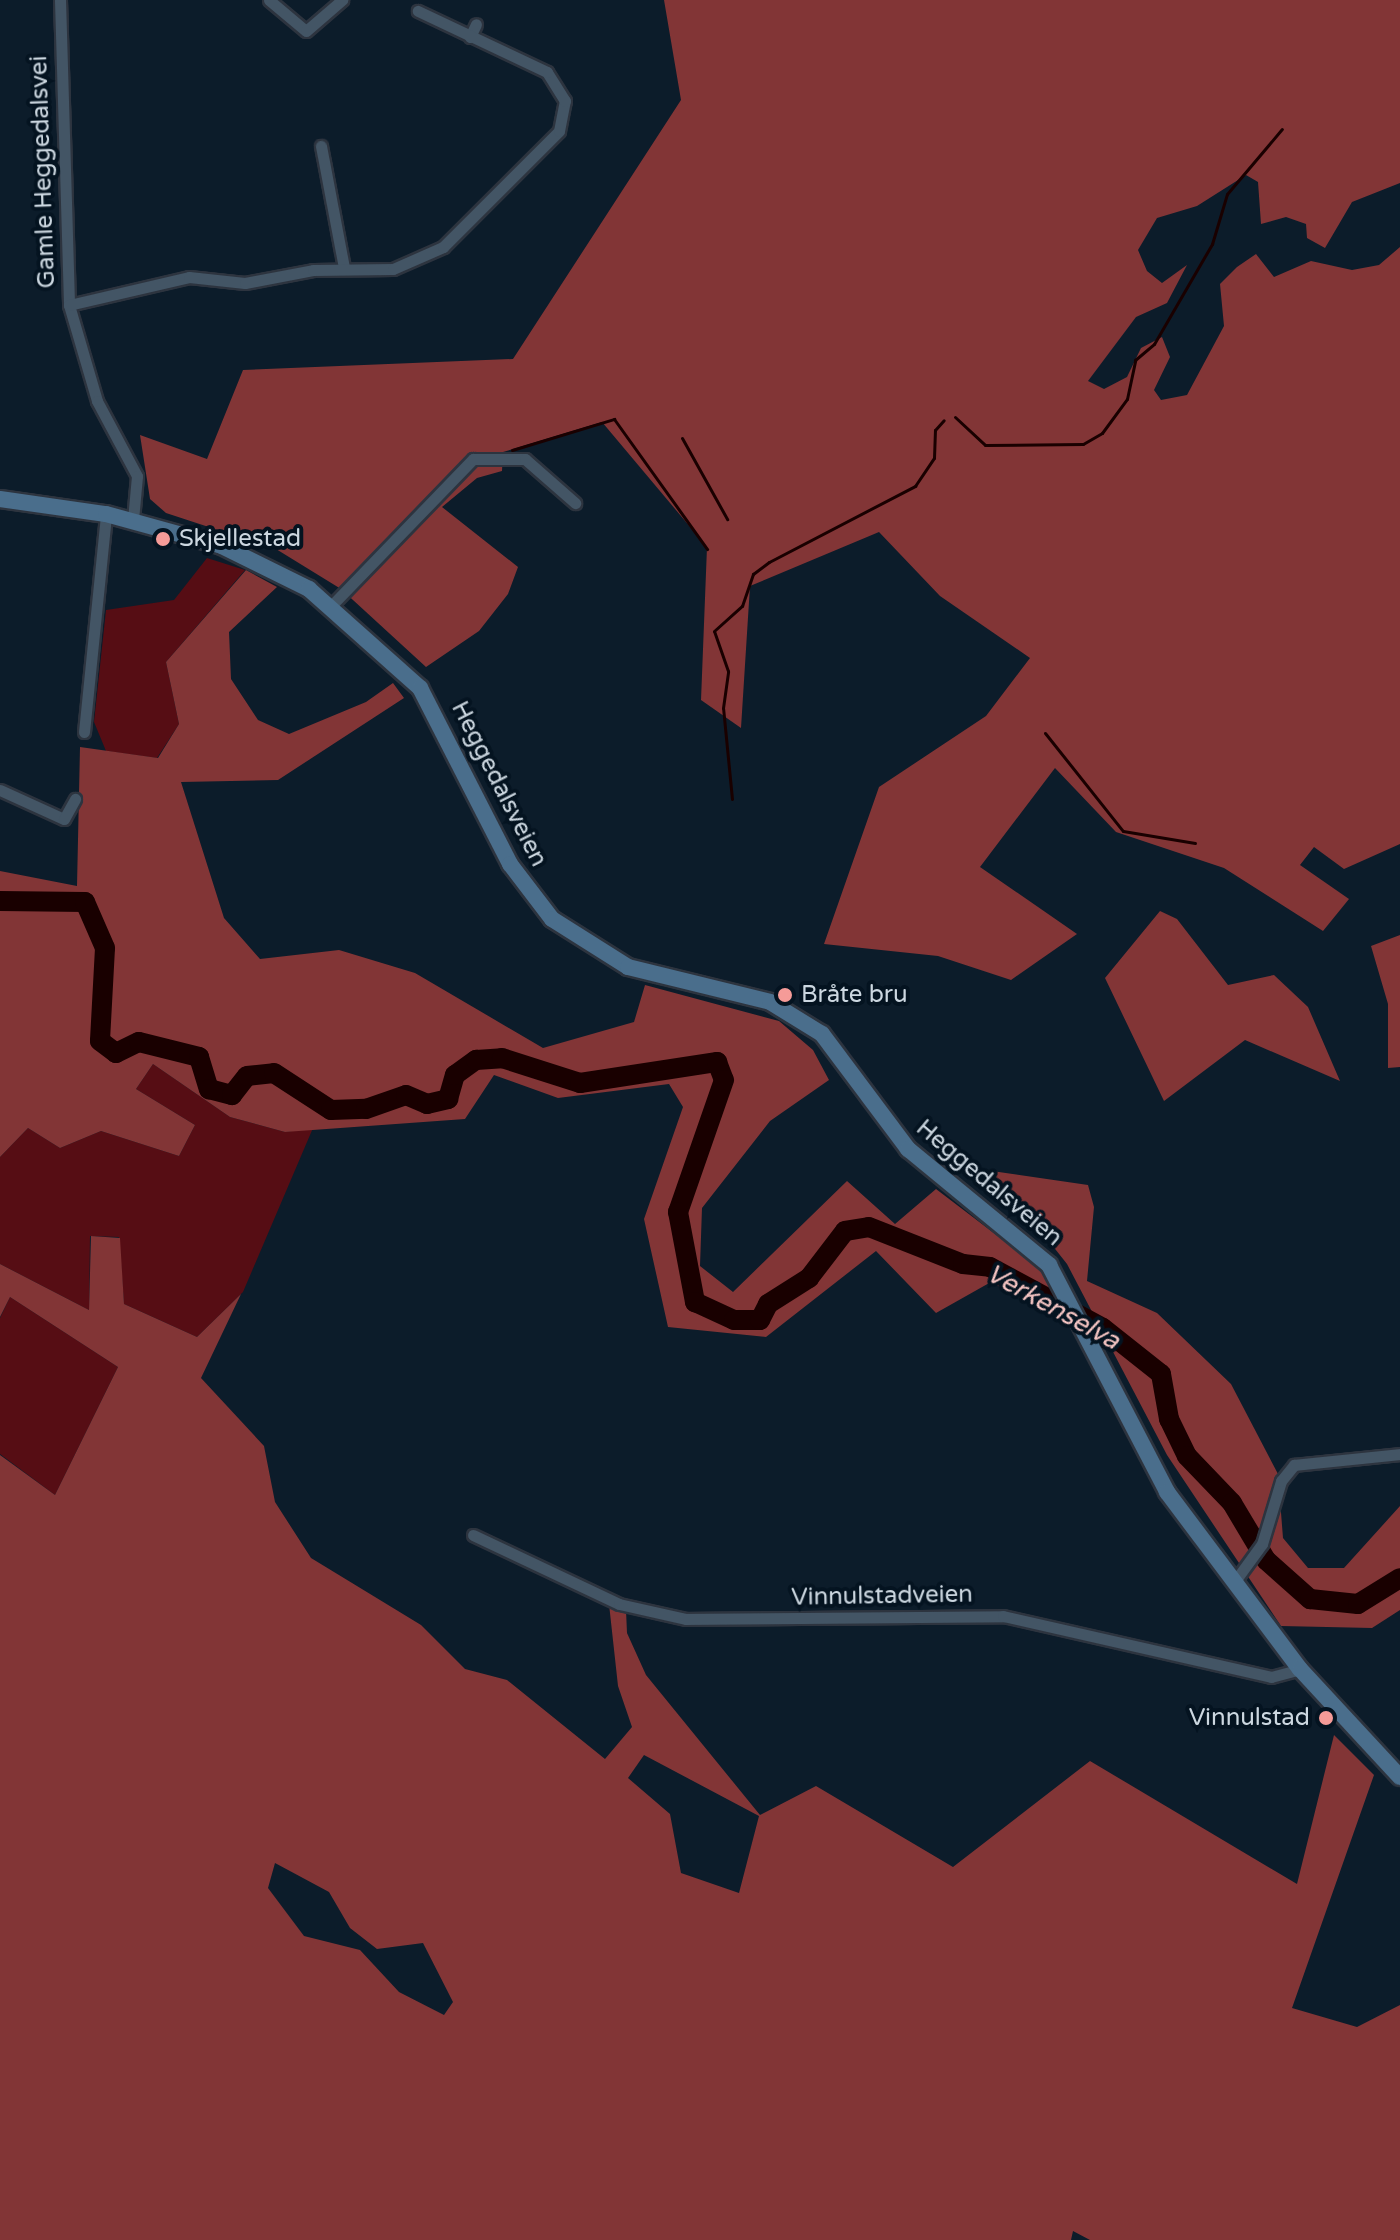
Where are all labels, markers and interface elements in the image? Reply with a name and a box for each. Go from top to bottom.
street label: Gamle Heggedalsvei [25,55,61,289]
place label: Skjellestad [179,525,301,553]
marker: Skjellestad [154,530,172,548]
street label: Heggedalsveien [445,697,553,871]
place label: Bråte bru [801,981,908,1009]
marker: Bråte bru [776,986,794,1004]
street label: Heggedalsveien [910,1114,1068,1252]
water label: Verkenselva [981,1258,1125,1356]
street label: Vinnulstadveien [791,1580,973,1612]
place label: Vinnulstad [1189,1704,1310,1732]
marker: Vinnulstad [1317,1709,1335,1727]

